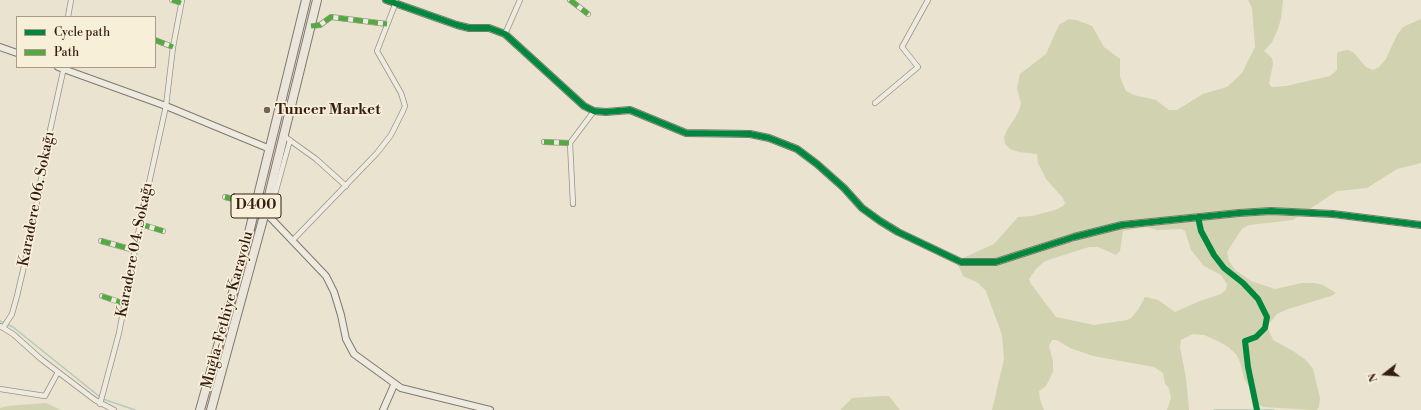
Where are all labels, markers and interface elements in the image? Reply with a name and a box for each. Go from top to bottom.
legend [16,16,156,68]
text: Cycle path [54,25,110,40]
text: Path [54,45,79,60]
place label: Tuncer Market [275,101,380,119]
marker: Tuncer Market [262,105,272,115]
street label: Karadere 06. Sokağı [15,130,59,268]
street label: Karadere 04. Sokağı [113,181,157,319]
road number: D400 [231,194,281,218]
street label: Muğla-Fethiye Karayolu [198,229,258,391]
north arrow [1365,354,1405,394]
text: N [1366,371,1381,384]

